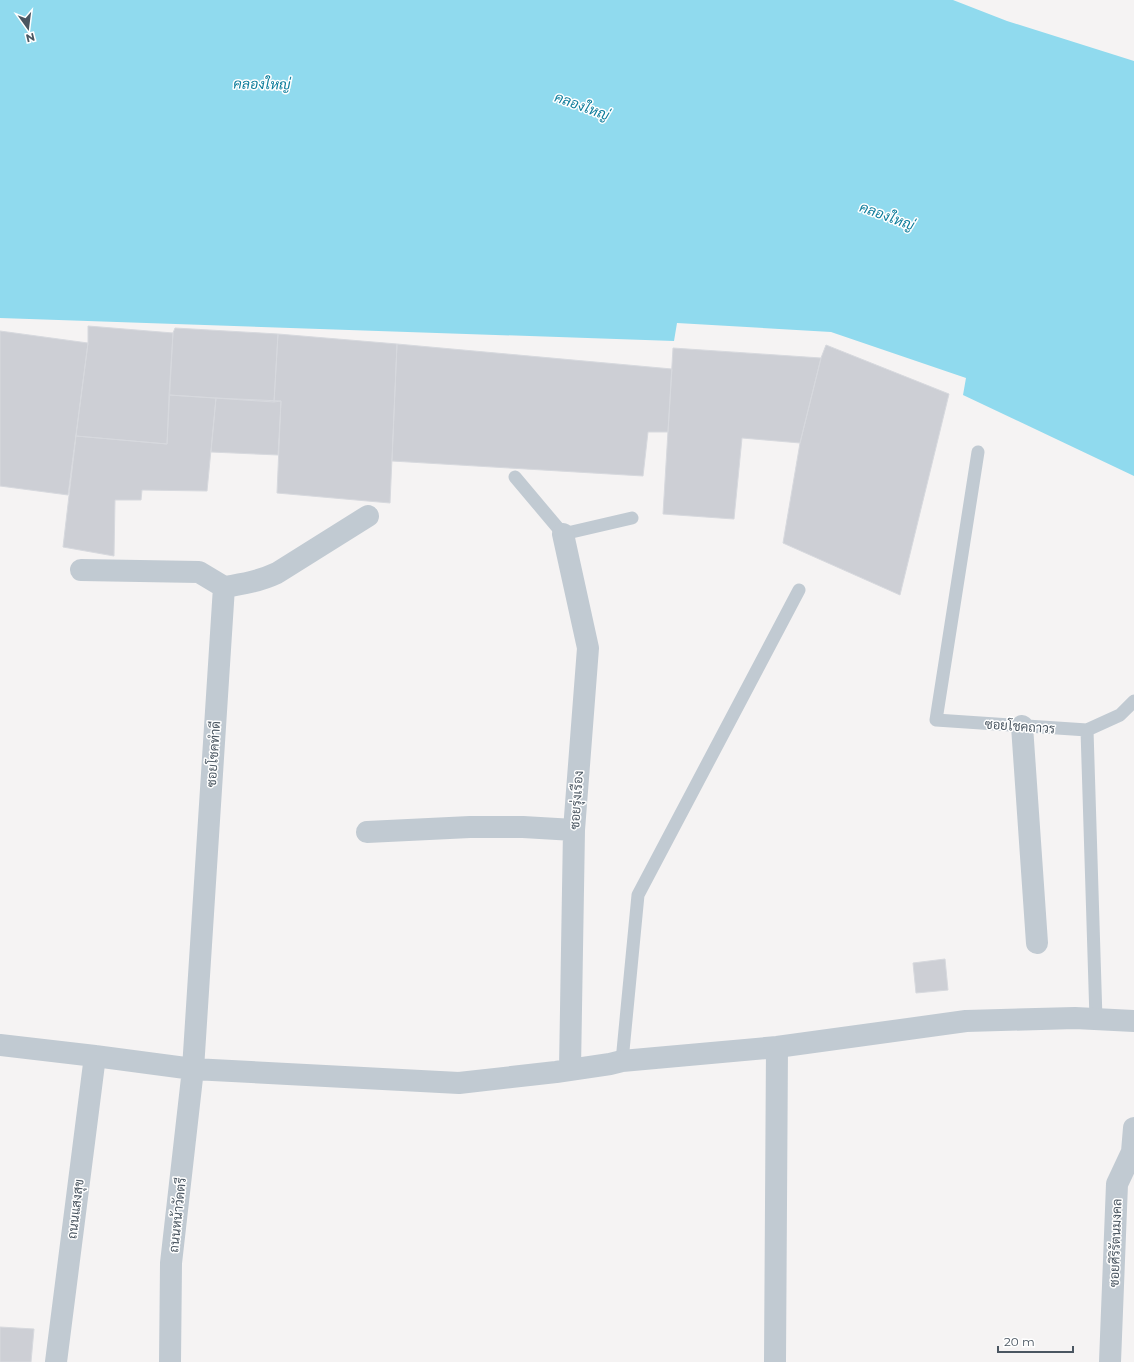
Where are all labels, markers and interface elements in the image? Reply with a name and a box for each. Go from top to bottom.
north arrow [8,8,48,48]
text: N [24,30,36,46]
water label: คลองใหญ่ [233,75,292,94]
water label: คลองใหญ่ [552,88,613,125]
water label: คลองใหญ่ [857,198,918,235]
street label: ซอยโชคถาวร [984,716,1056,736]
street label: ซอยโชคทำดี [202,720,223,788]
street label: ซอยรุ่งเรือง [565,770,588,830]
street label: ถนนหน้าวัดตรี [164,1177,189,1253]
street label: ถนนแสงสุข [63,1178,89,1240]
street label: ซอยศิริรัตนมงคล [1105,1198,1125,1288]
scale bar [998,1328,1073,1354]
text: 20 m [1004,1334,1035,1349]

